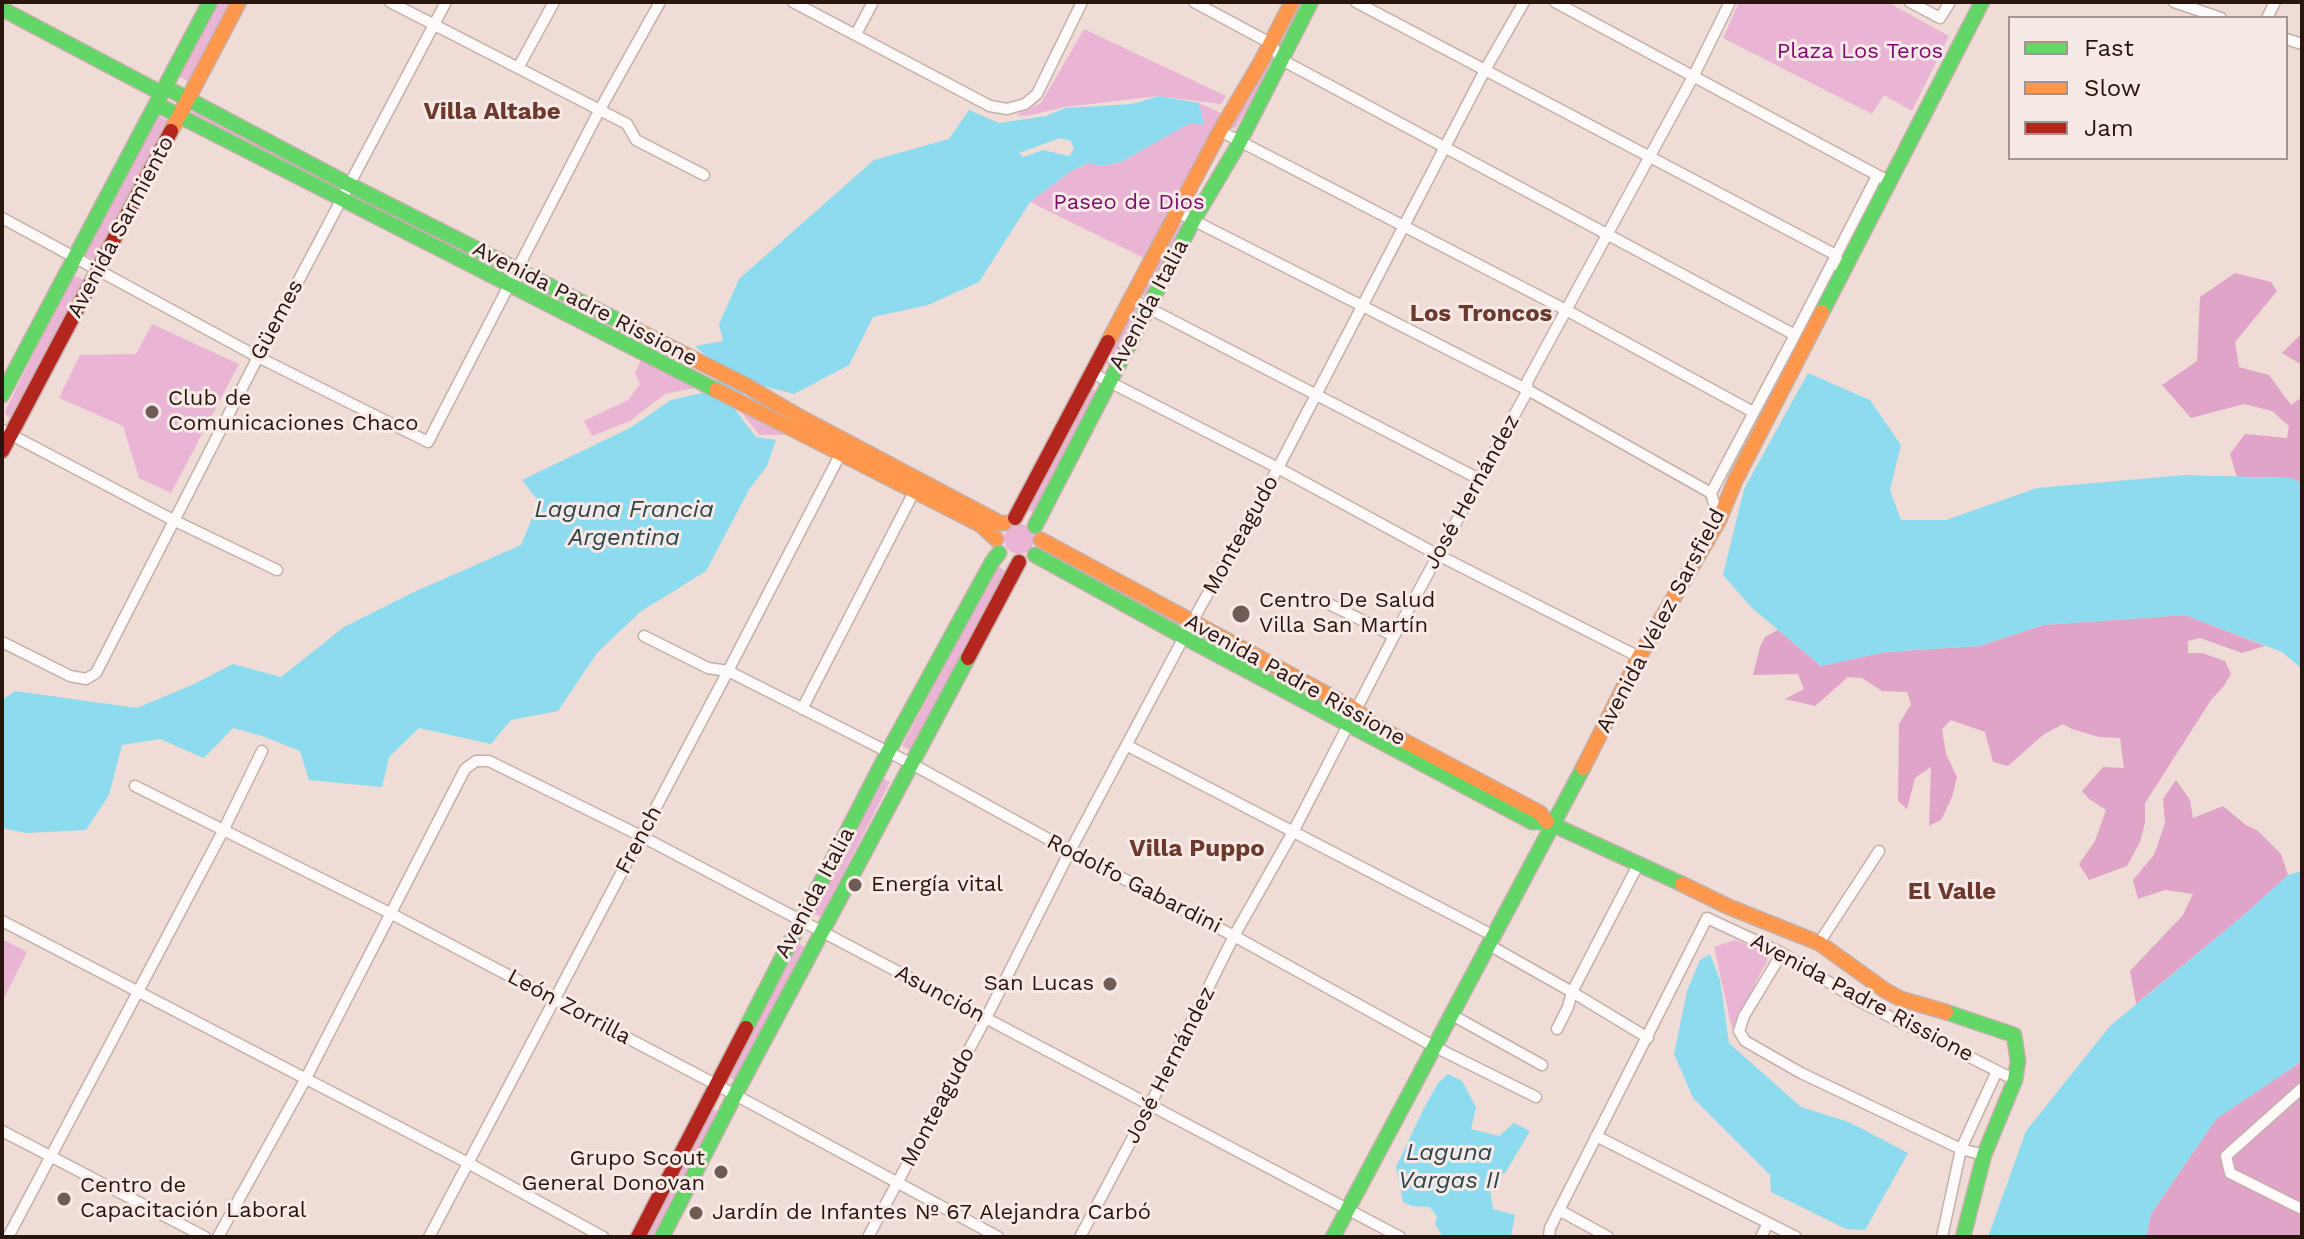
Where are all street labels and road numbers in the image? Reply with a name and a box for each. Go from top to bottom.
street label: Avenida Sarmiento [62,132,180,322]
street label: Avenida Italia [1103,235,1195,375]
street label: Avenida Padre Rissione [468,236,702,372]
street label: Güemes [245,275,309,365]
street label: José Hernández [1419,410,1525,574]
street label: Monteagudo [1197,471,1285,599]
street label: Avenida Vélez Sarsfield [1591,504,1731,738]
street label: Avenida Padre Rissione [1180,608,1410,752]
street label: French [610,801,668,879]
street label: Avenida Italia [769,823,861,963]
street label: Rodolfo Gabardini [1042,829,1226,939]
street label: Avenida Padre Rissione [1746,928,1978,1068]
street label: Asunción [890,959,990,1029]
street label: León Zorrilla [503,963,635,1051]
street label: José Hernández [1119,982,1221,1148]
street label: Monteagudo [895,1043,981,1171]

